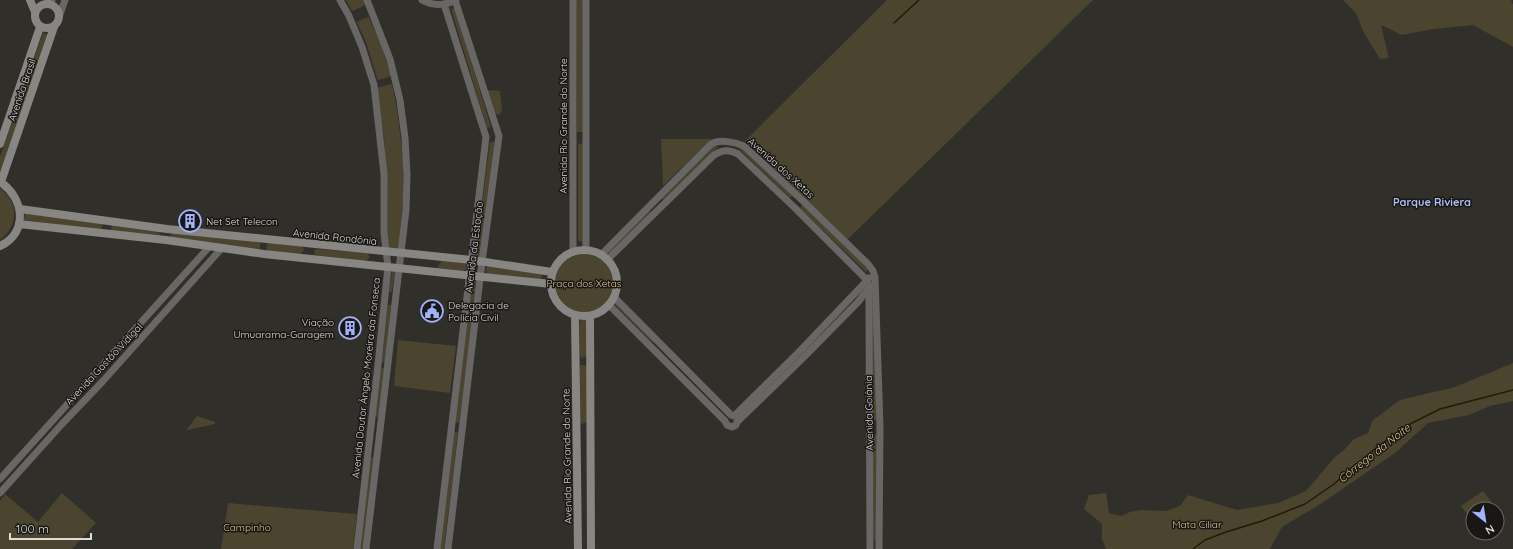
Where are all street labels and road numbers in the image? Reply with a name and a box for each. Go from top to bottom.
street label: Avenida Brasil [5,57,39,123]
street label: Avenida Rio Grande do Norte [557,58,570,194]
street label: Avenida dos Xetas [745,135,817,201]
street label: Avenida da Estação [462,201,486,293]
street label: Avenida Rondônia [292,226,378,248]
street label: Avenida Doutor Ângelo Moreira da Fonseca [349,277,383,479]
street label: Avenida Gastão Vidigal [63,320,145,408]
street label: Avenida Goiânia [862,375,876,451]
street label: Avenida Rio Grande do Norte [559,388,575,524]

